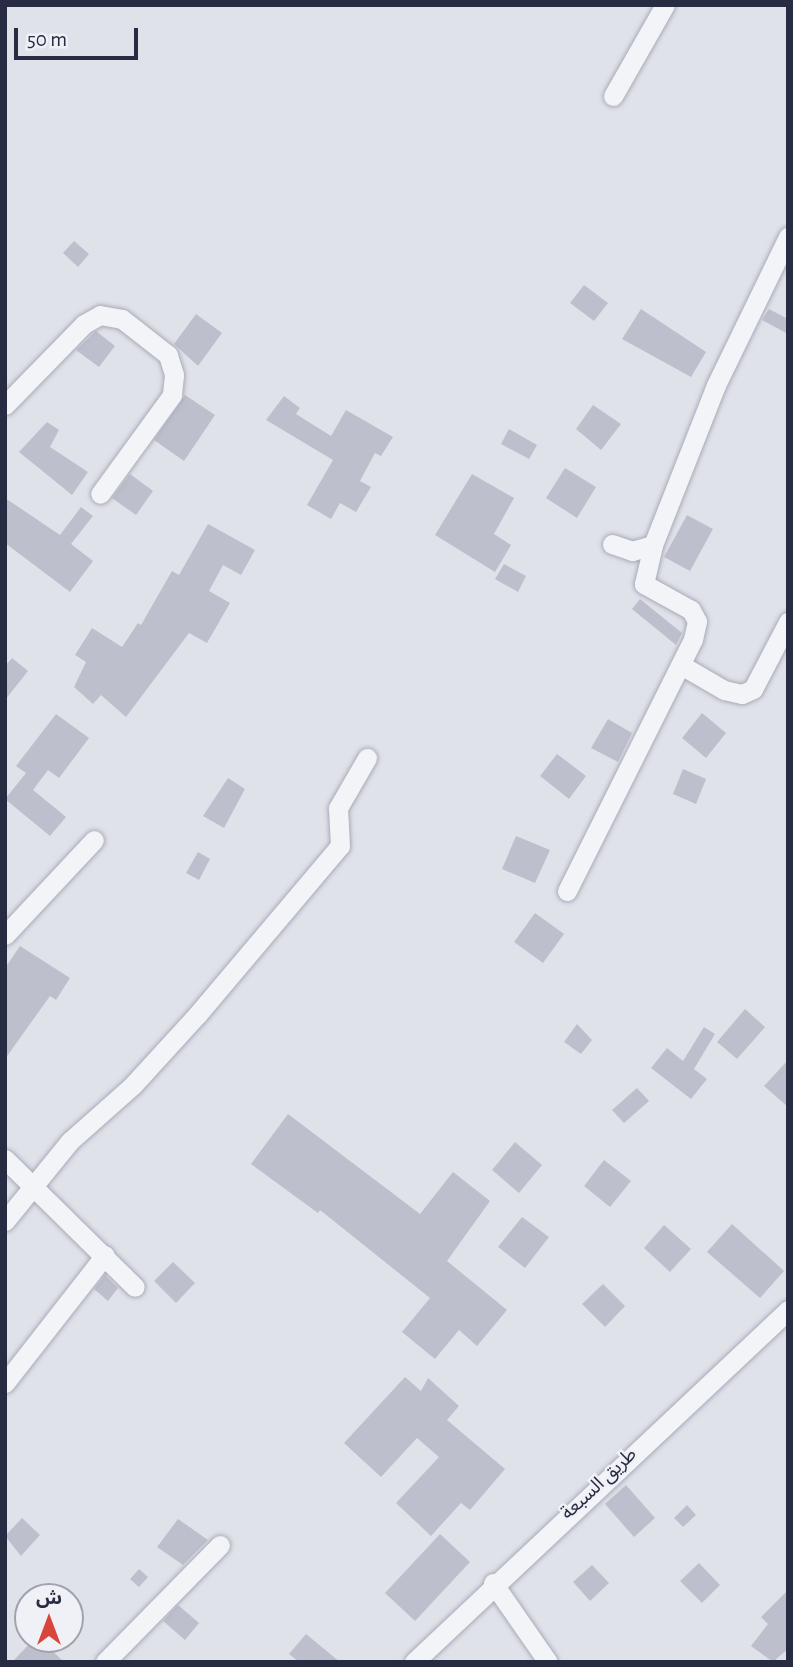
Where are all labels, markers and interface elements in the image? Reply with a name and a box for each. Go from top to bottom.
scale bar [18,14,142,58]
text: 50 m [27,29,67,50]
street label: طريق السبعة [556,1443,642,1525]
north arrow [14,1583,84,1653]
text: ش [36,1589,62,1608]

